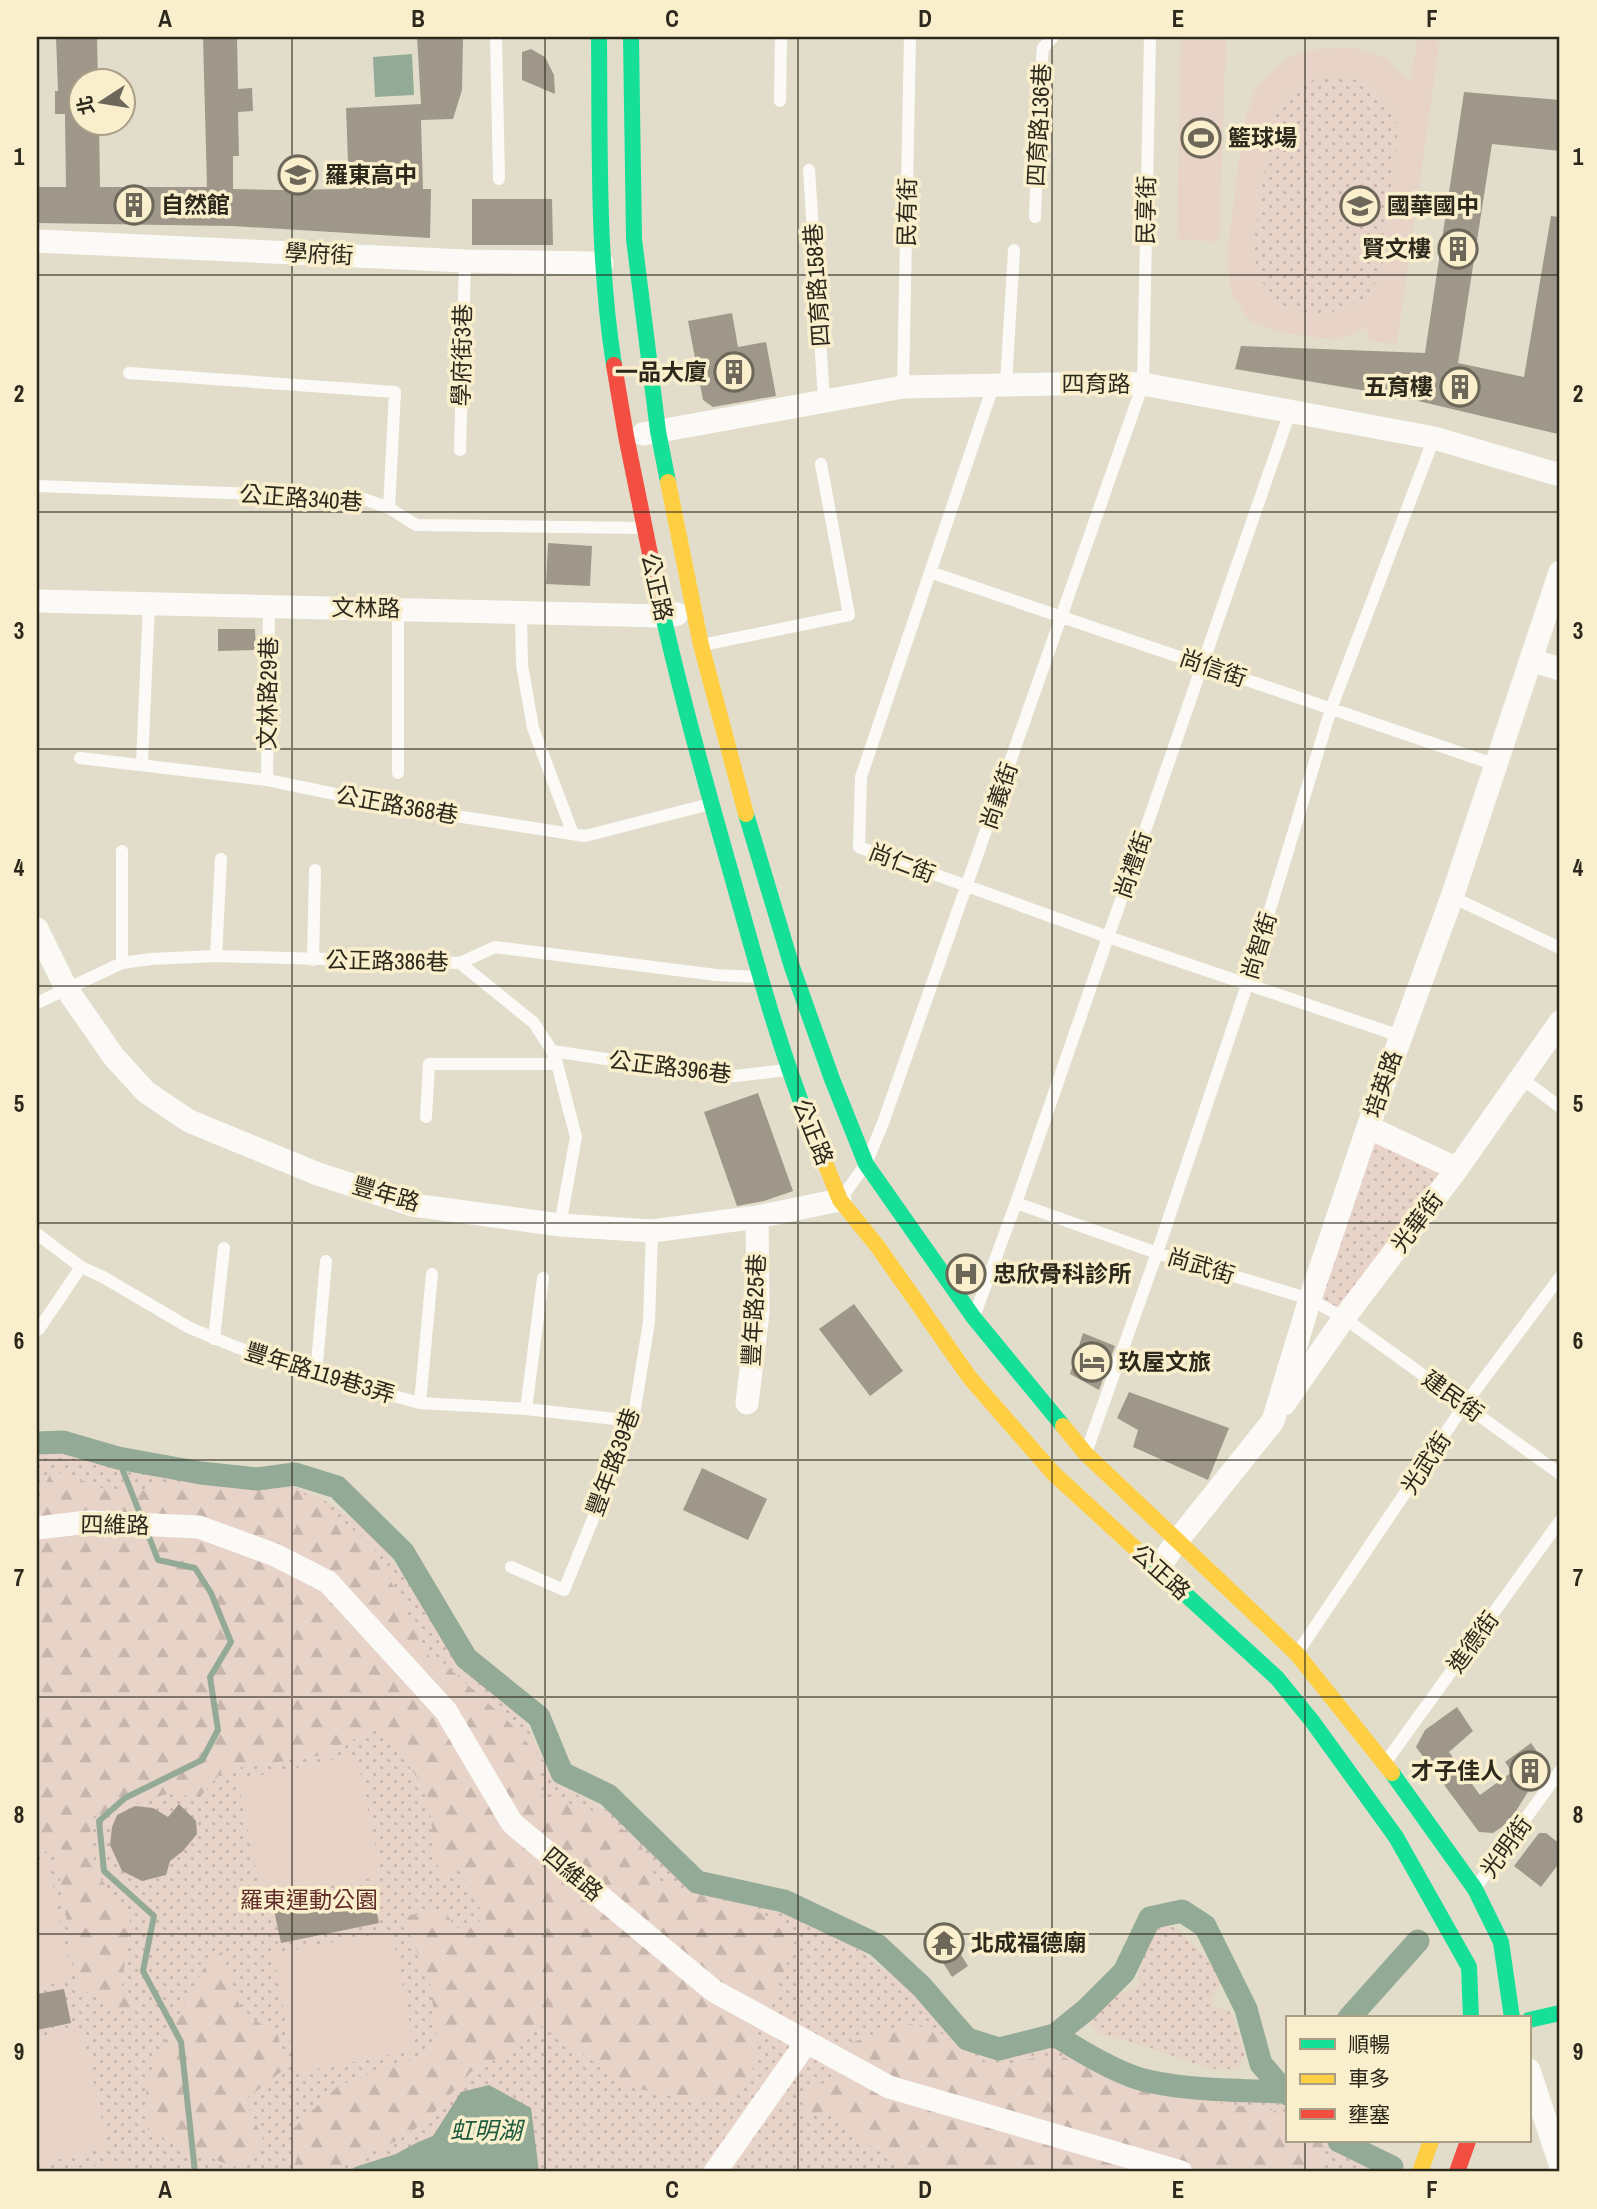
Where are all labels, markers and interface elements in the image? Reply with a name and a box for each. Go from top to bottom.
text: A [158,3,172,34]
text: B [411,3,425,34]
text: C [665,3,679,34]
text: D [918,3,932,34]
text: E [1172,3,1184,34]
text: F [1426,3,1438,34]
street label: 四育路136巷 [1020,63,1057,187]
north arrow [66,66,136,136]
text: 北 [71,94,100,118]
sports icon: 籃球場 [1180,117,1222,159]
place label: 籃球場 [1228,122,1297,153]
text: 1 [14,141,25,172]
text: 1 [1573,141,1584,172]
school or university icon: 羅東高中 [277,154,319,196]
place label: 羅東高中 [325,159,417,190]
street label: 民享街 [1129,175,1162,245]
street label: 民有街 [890,177,923,247]
building icon: 自然館 [113,184,155,226]
school or university icon: 國華國中 [1339,185,1381,227]
place label: 自然館 [161,189,230,220]
place label: 國華國中 [1387,190,1479,221]
street label: 四育路158巷 [797,222,836,348]
building icon: 賢文樓 [1437,228,1479,270]
place label: 賢文樓 [1362,233,1431,264]
street label: 學府街 [284,236,354,271]
street label: 學府街3巷 [445,303,478,407]
building icon: 一品大廈 [713,351,755,393]
place label: 一品大廈 [615,356,707,387]
building icon: 五育樓 [1439,366,1481,408]
street label: 四育路 [1062,368,1131,399]
place label: 五育樓 [1364,371,1433,402]
text: 2 [14,378,24,409]
text: 2 [1573,378,1583,409]
street label: 公正路340巷 [238,478,364,517]
street label: 公正路 [635,550,680,624]
street label: 文林路 [331,591,401,624]
text: 3 [14,615,24,646]
text: 3 [1573,615,1583,646]
street label: 文林路29巷 [251,636,284,750]
street label: 尚信街 [1175,642,1251,693]
street label: 尚義街 [973,758,1024,834]
street label: 公正路368巷 [334,779,461,830]
street label: 尚禮街 [1107,827,1158,903]
street label: 尚仁街 [864,836,940,889]
text: 4 [14,852,25,883]
text: 4 [1573,852,1584,883]
street label: 尚智街 [1234,908,1283,983]
street label: 公正路386巷 [325,944,449,977]
street label: 公正路396巷 [607,1044,733,1089]
street label: 培英路 [1357,1046,1408,1122]
text: 5 [14,1088,24,1119]
text: 5 [1573,1088,1583,1119]
street label: 公正路 [786,1094,841,1170]
street label: 豐年路 [349,1169,424,1218]
street label: 光華街 [1383,1185,1450,1259]
street label: 尚武街 [1164,1241,1239,1290]
street label: 豐年路25巷 [735,1253,772,1367]
hospital icon: 忠欣骨科診所 [945,1253,987,1295]
place label: 忠欣骨科診所 [993,1258,1131,1289]
text: 6 [14,1325,24,1356]
text: 6 [1573,1325,1583,1356]
street label: 豐年路119巷3弄 [241,1335,399,1410]
hotel icon: 玖屋文旅 [1071,1341,1113,1383]
place label: 玖屋文旅 [1119,1346,1211,1377]
street label: 建民街 [1416,1363,1490,1428]
street label: 豐年路39巷 [579,1403,646,1520]
street label: 光武街 [1393,1425,1458,1500]
street label: 四維路 [80,1508,150,1541]
street label: 公正路 [1125,1537,1197,1606]
text: 7 [14,1562,24,1593]
text: 7 [1573,1562,1583,1593]
street label: 進德街 [1440,1605,1505,1679]
building icon: 才子佳人 [1509,1750,1551,1792]
place label: 才子佳人 [1411,1755,1503,1786]
text: 8 [14,1799,24,1830]
text: 8 [1573,1799,1583,1830]
street label: 光明街 [1473,1810,1538,1884]
street label: 四維路 [537,1840,610,1908]
park label: 羅東運動公園 [240,1884,378,1915]
temple icon: 北成福德廟 [923,1922,965,1964]
place label: 北成福德廟 [971,1927,1086,1958]
legend [1286,2016,1530,2142]
text: 順暢 [1348,2030,1390,2059]
text: 9 [14,2036,24,2067]
text: 9 [1573,2036,1583,2067]
text: 車多 [1348,2064,1390,2093]
text: 壅塞 [1348,2100,1390,2129]
water label: 虹明湖 [450,2114,526,2146]
text: A [158,2174,172,2205]
text: B [411,2174,425,2205]
text: C [665,2174,679,2205]
text: D [918,2174,932,2205]
text: E [1172,2174,1184,2205]
text: F [1426,2174,1438,2205]

